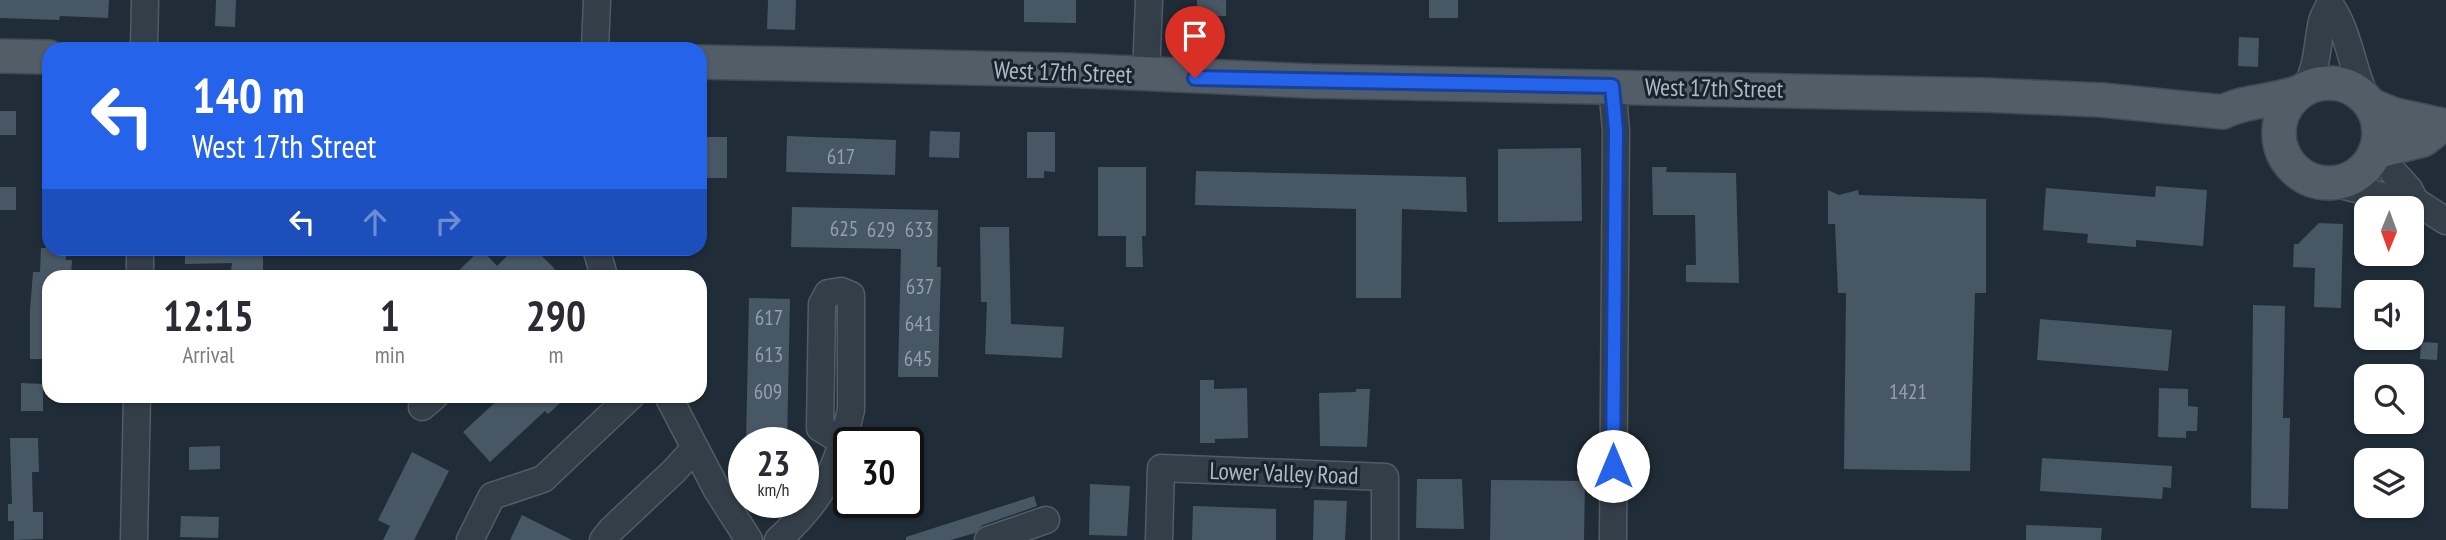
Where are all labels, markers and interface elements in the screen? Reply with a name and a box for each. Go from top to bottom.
pin [1165,6,1225,78]
icon: arrive [1176,17,1214,55]
street label: West 17th Street [993,54,1133,90]
text: 140 m [192,63,305,127]
icon: left [77,70,168,161]
street label: West 17th Street [1645,71,1784,105]
text: West 17th Street [192,125,376,167]
house number: 617 [827,143,855,170]
north arrow [2354,196,2424,266]
map controls [2354,196,2424,518]
icon: left [283,203,321,241]
icon: ahead [356,203,394,241]
icon: right [429,203,467,241]
house number: 625 [830,215,858,242]
house number: 629 [867,216,895,243]
house number: 633 [905,216,933,243]
house number: 637 [906,273,934,300]
button: sound [2354,280,2424,350]
text: 12:15 [163,288,254,343]
text: 1 [380,288,400,343]
text: 290 [526,288,586,343]
house number: 617 [755,304,783,331]
house number: 641 [905,310,933,337]
text: Arrival [182,340,234,369]
text: min [375,340,405,369]
text: m [548,340,563,369]
house number: 613 [755,341,783,368]
house number: 645 [904,345,932,372]
button: search [2354,364,2424,434]
house number: 609 [754,378,782,405]
house number: 1421 [1889,378,1927,405]
speed limit sign: 30 [833,427,924,518]
position arrow [1576,429,1650,503]
text: 23 [757,440,790,486]
button: layers [2354,448,2424,518]
street label: Lower Valley Road [1209,455,1359,491]
text: km/h [758,478,789,501]

